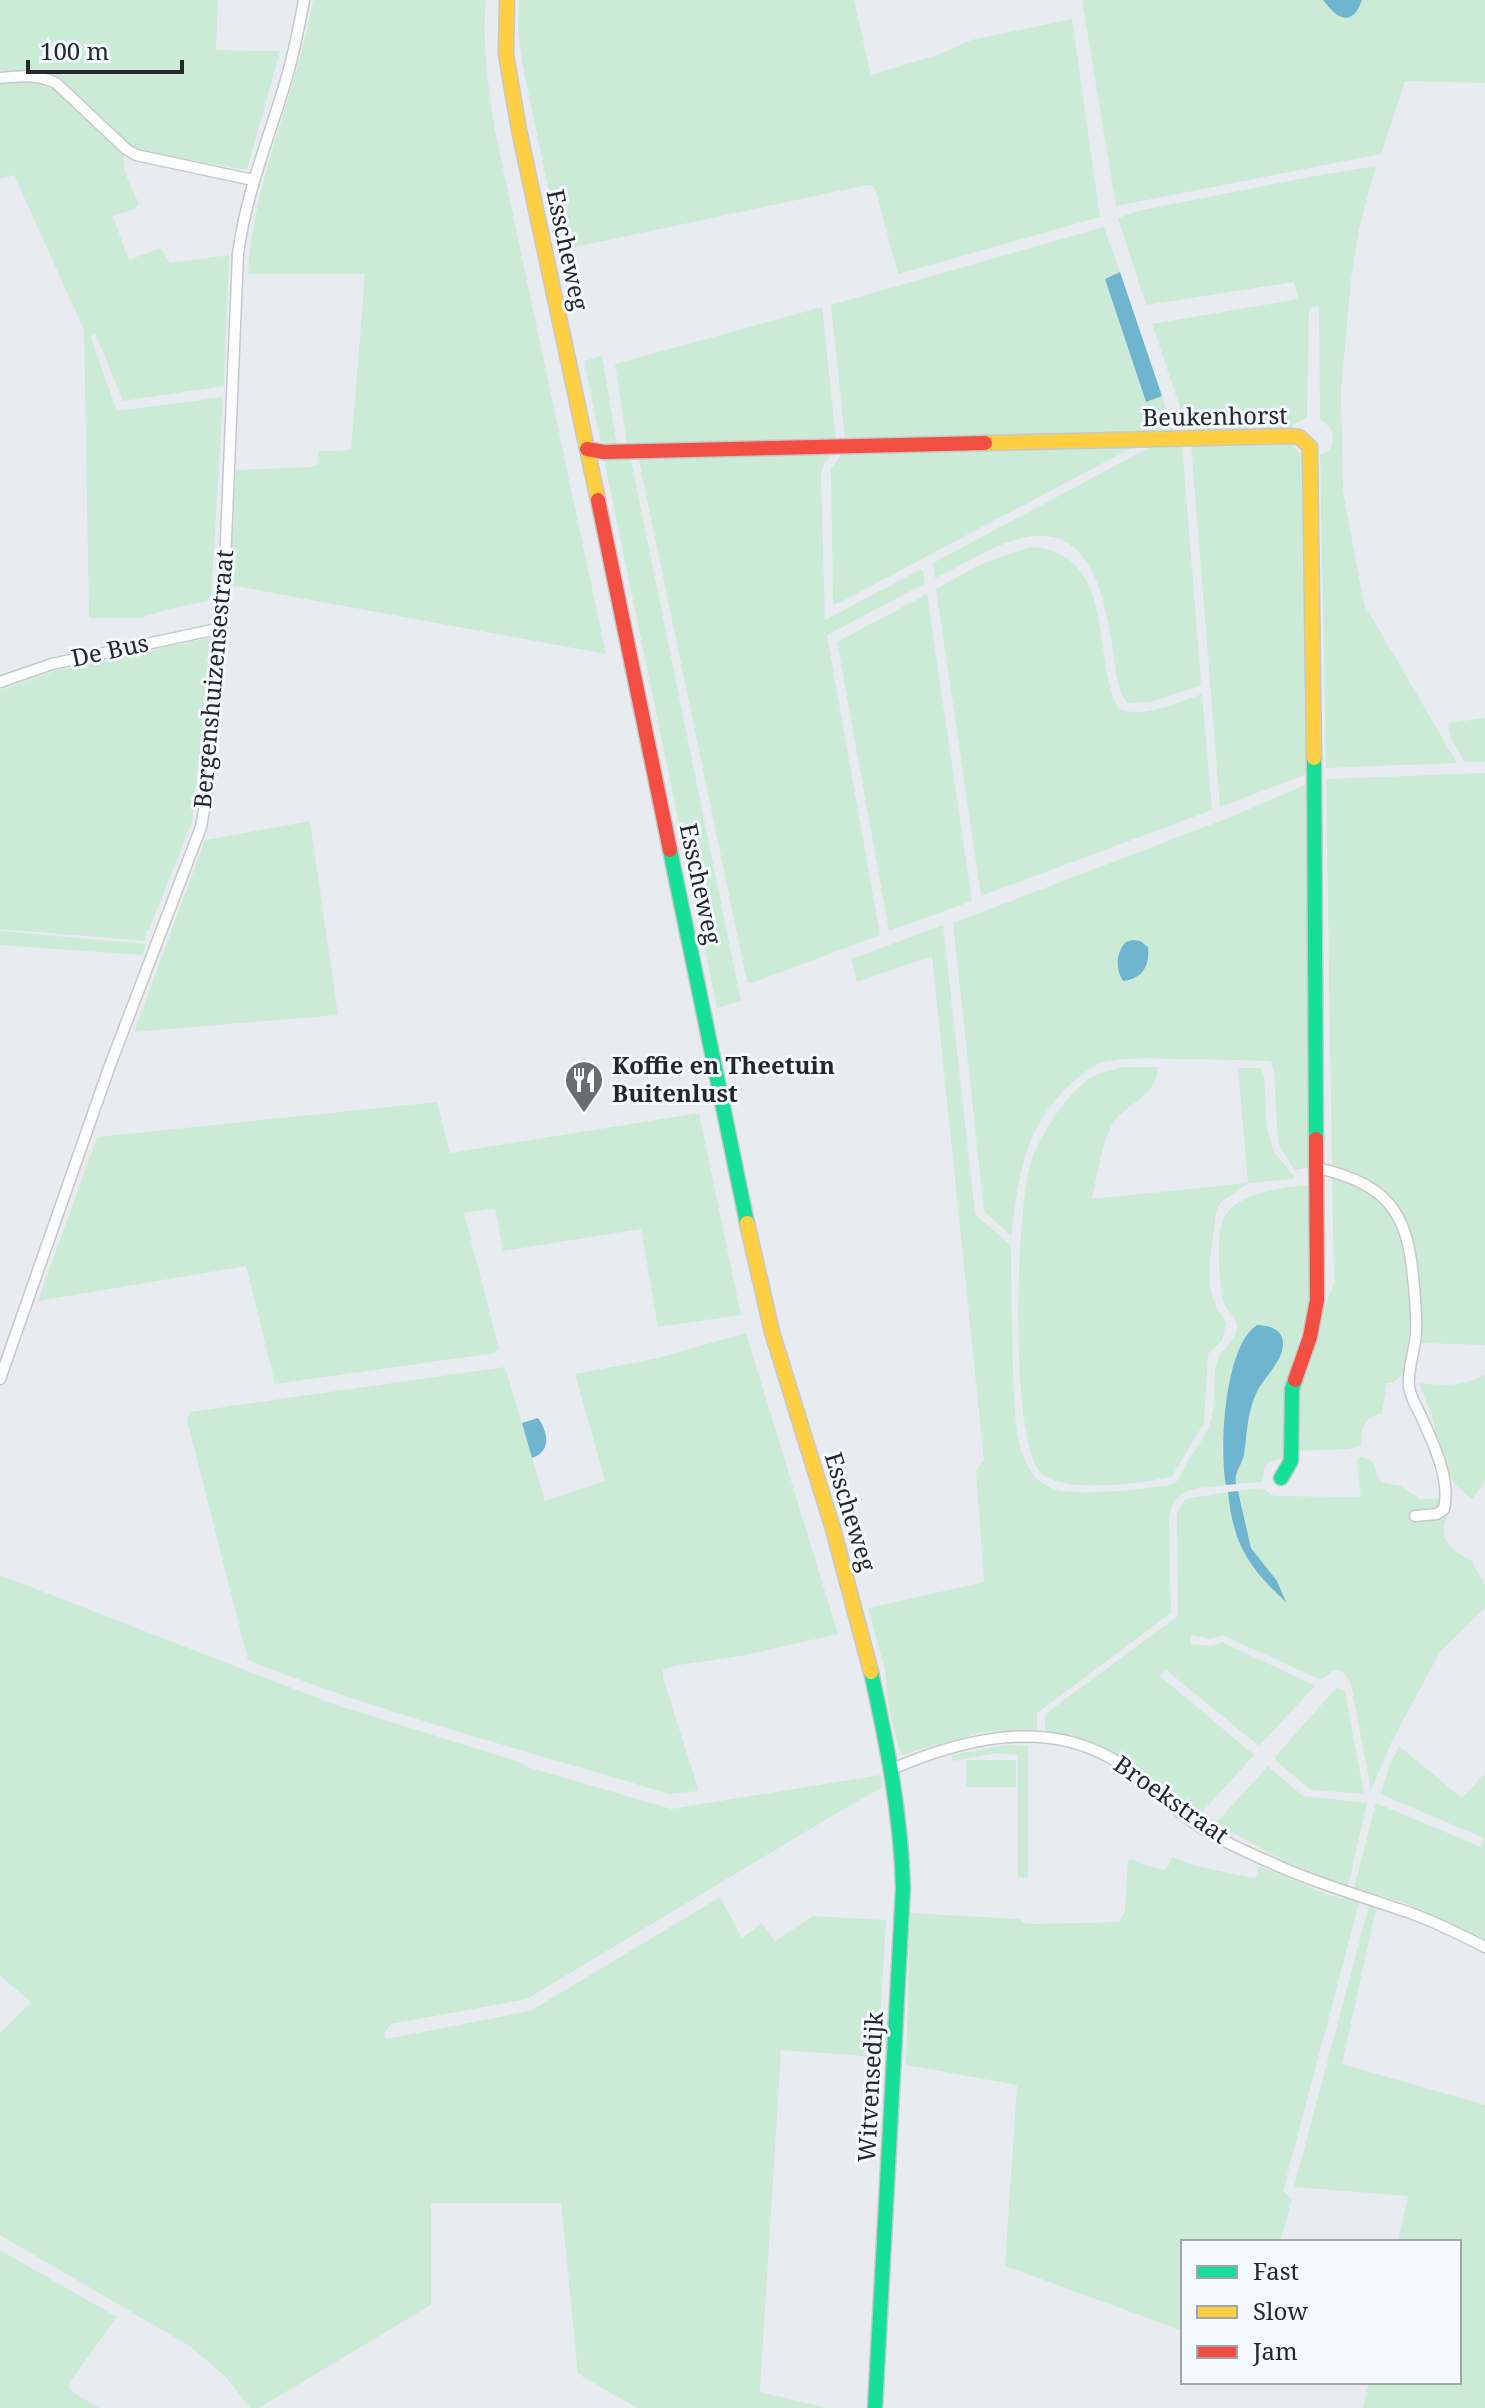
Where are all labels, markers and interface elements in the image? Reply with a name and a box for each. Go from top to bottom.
scale bar [28,24,182,74]
text: 100 m [40,34,109,67]
street label: Esscheweg [540,186,597,313]
street label: Beukenhorst [1142,398,1288,433]
street label: Bergenshuizensestraat [185,548,240,810]
street label: De Bus [68,625,151,674]
street label: Esscheweg [673,820,730,947]
place label: Koffie en Theetuin Buitenlust [612,1048,835,1109]
restaurant icon: Koffie en Theetuin Buitenlust [563,1059,605,1114]
street label: Esscheweg [818,1448,885,1575]
street label: Broekstraat [1108,1747,1236,1851]
street label: Witvensedijk [849,2010,890,2163]
legend [1181,2240,1461,2384]
text: Fast [1253,2254,1299,2287]
text: Slow [1253,2294,1308,2327]
text: Jam [1252,2334,1298,2367]

